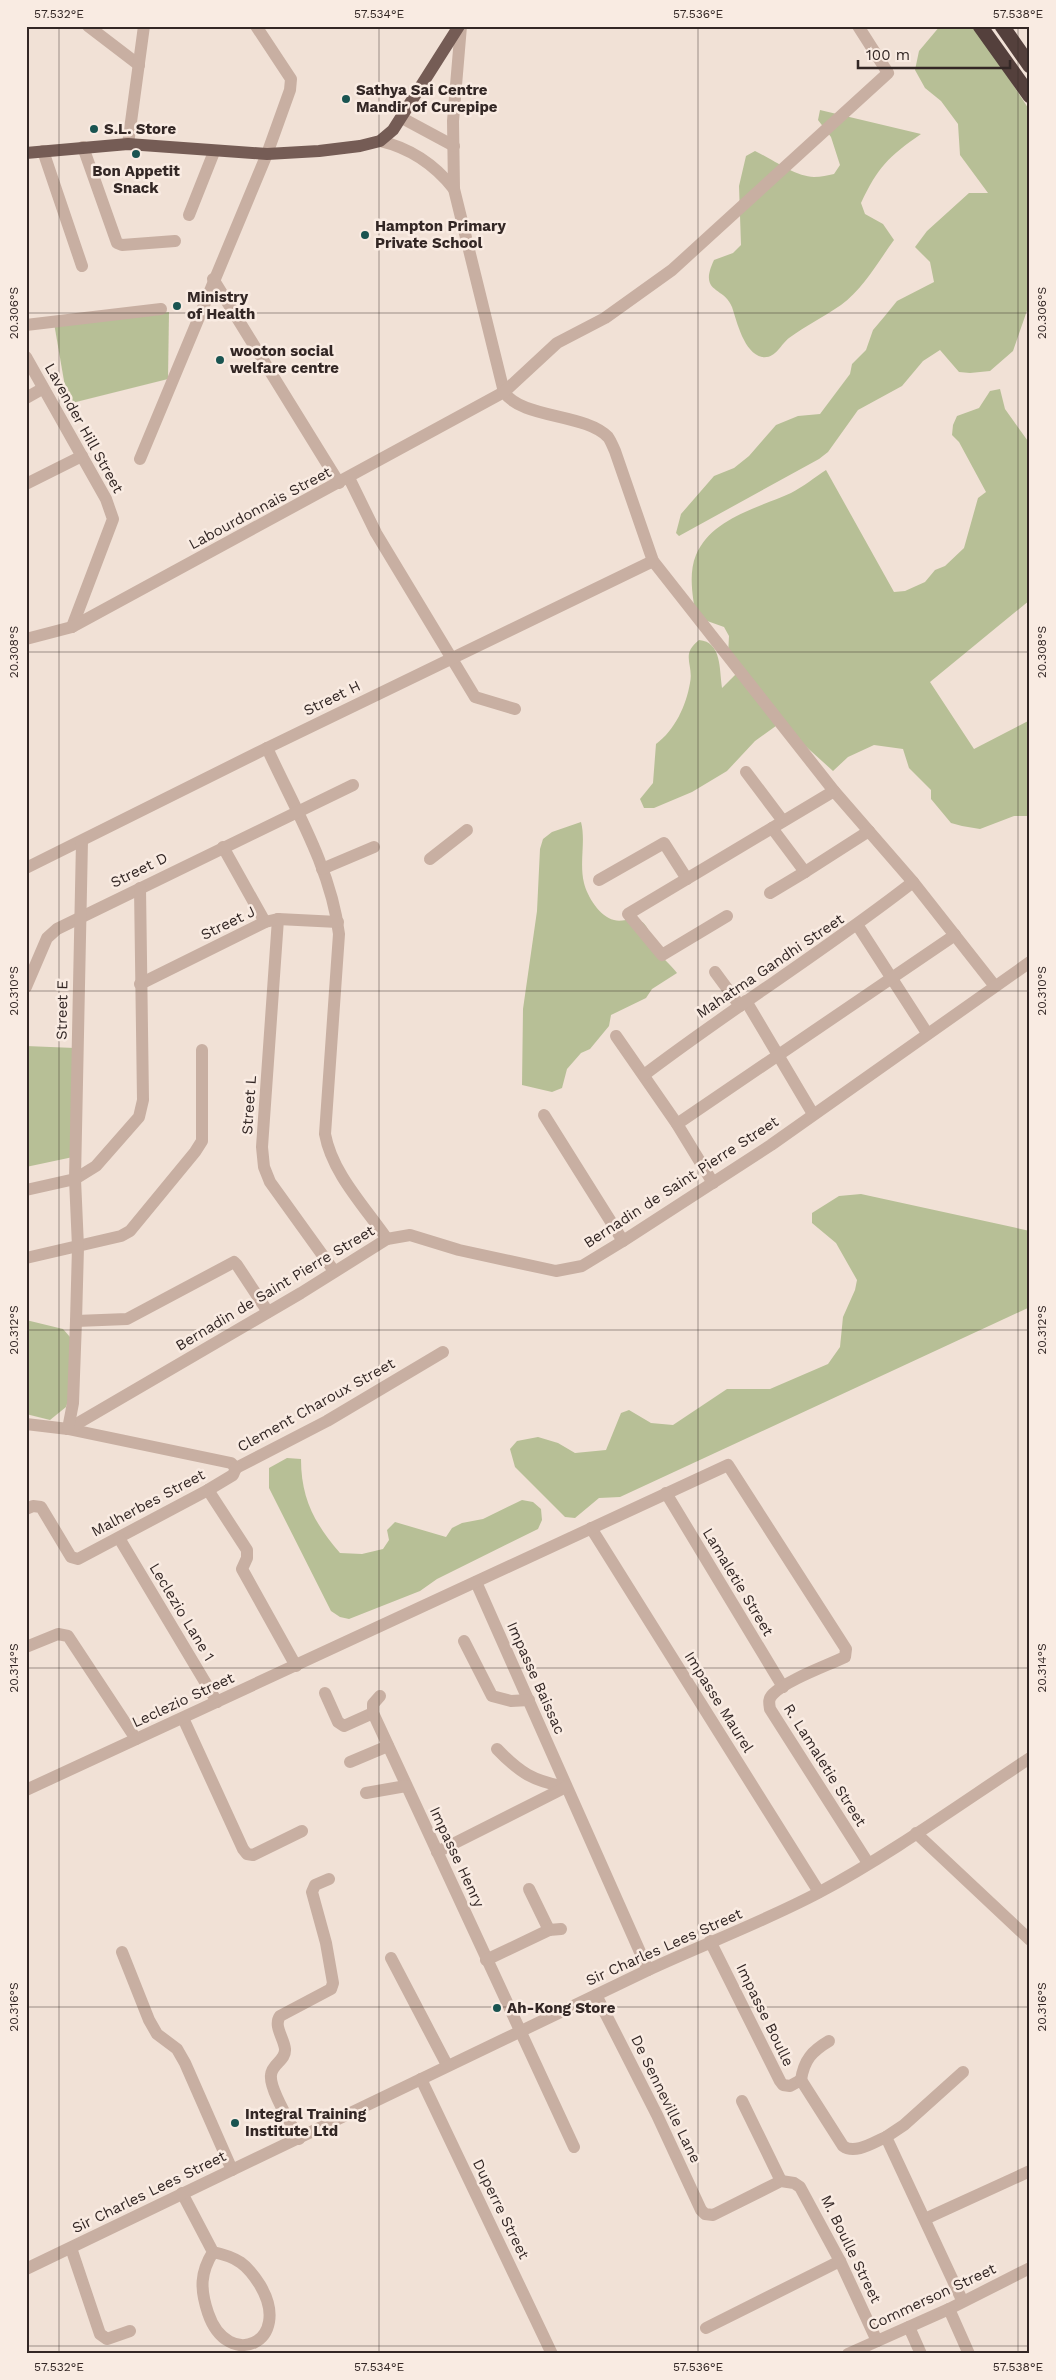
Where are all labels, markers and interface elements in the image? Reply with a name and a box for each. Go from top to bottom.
text: 57.532°E [34,7,84,21]
text: 57.534°E [354,7,404,21]
text: 57.536°E [673,7,723,21]
text: 57.538°E [993,7,1043,21]
scale bar [858,38,1011,70]
text: 100 m [866,46,910,64]
place label: Sathya Sai Centre Mandir of Curepipe [356,81,498,116]
marker: Sathya Sai Centre Mandir of Curepipe [340,93,352,105]
place label: S.L. Store [104,120,176,138]
marker: S.L. Store [88,123,100,135]
marker: Bon Appetit Snack [130,148,142,160]
place label: Bon Appetit Snack [92,162,180,197]
place label: Hampton Primary Private School [375,217,506,252]
marker: Hampton Primary Private School [359,229,371,241]
text: 20.306°S [7,287,21,339]
text: 20.306°S [1035,287,1049,339]
place label: Ministry of Health [187,288,255,323]
marker: Ministry of Health [171,300,183,312]
place label: wooton social welfare centre [230,342,339,377]
marker: wooton social welfare centre [214,354,226,366]
street label: Lavender Hill Street [41,360,128,497]
street label: Labourdonnais Street [186,462,335,553]
text: 20.308°S [7,626,21,678]
text: 20.308°S [1035,626,1049,678]
street label: Street H [301,676,363,720]
street label: Street D [108,849,170,891]
street label: Street J [198,902,258,944]
street label: Mahatma Gandhi Street [693,909,848,1022]
text: 20.310°S [7,966,21,1016]
text: 20.310°S [1035,966,1049,1016]
street label: Street E [52,980,72,1040]
street label: Street L [238,1075,260,1135]
street label: Bernadin de Saint Pierre Street [580,1112,782,1252]
street label: Bernadin de Saint Pierre Street [172,1221,378,1355]
text: 20.312°S [7,1305,21,1355]
text: 20.312°S [1035,1305,1049,1355]
street label: Clement Charoux Street [234,1354,398,1456]
street label: Malherbes Street [88,1465,209,1541]
street label: Lamaletie Street [699,1525,778,1640]
street label: Leclezio Lane 1 [146,1560,218,1664]
street label: Impasse Baissac [503,1619,569,1737]
text: 20.314°S [7,1643,21,1693]
text: 20.314°S [1035,1643,1049,1693]
street label: Impasse Maurel [681,1648,758,1756]
street label: Leclezio Street [129,1668,237,1731]
street label: R. Lamaletie Street [780,1700,871,1830]
street label: Impasse Henry [426,1804,488,1910]
street label: Sir Charles Lees Street [583,1904,746,1990]
street label: Impasse Boulle [732,1961,798,2069]
text: 20.316°S [7,1982,21,2032]
text: 20.316°S [1035,1982,1049,2032]
place label: Ah-Kong Store [507,1999,616,2017]
marker: Ah-Kong Store [491,2002,503,2014]
street label: De Senneville Lane [627,2032,705,2166]
place label: Integral Training Institute Ltd [245,2105,367,2140]
marker: Integral Training Institute Ltd [229,2117,241,2129]
street label: Sir Charles Lees Street [69,2147,230,2237]
street label: Duperre Street [469,2156,533,2263]
street label: M. Boulle Street [817,2192,885,2307]
street label: Commerson Street [865,2259,999,2334]
text: 57.532°E [34,2360,84,2374]
text: 57.534°E [354,2360,404,2374]
text: 57.536°E [673,2360,723,2374]
text: 57.538°E [993,2360,1043,2374]

